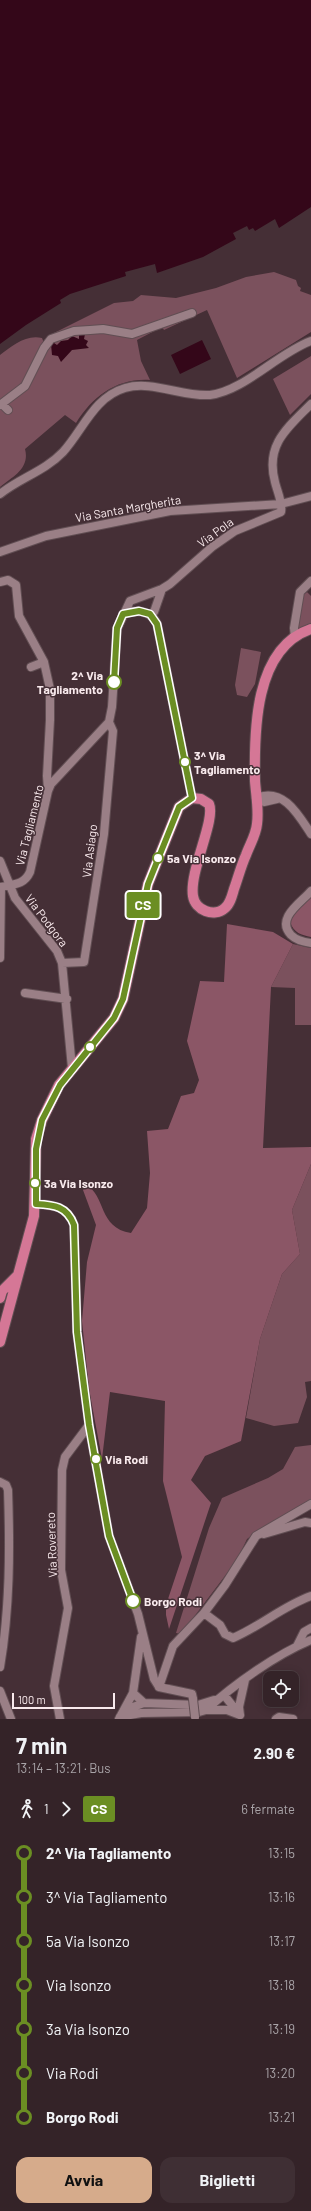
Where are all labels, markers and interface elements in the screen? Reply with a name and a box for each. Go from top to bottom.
street label: Via Santa Margherita [74,492,182,524]
street label: Via Pola [194,514,236,550]
place label: 2^ Via Tagliamento [37,668,103,696]
marker: 2^ Via Tagliamento [106,674,122,690]
place label: 3^ Via Tagliamento [194,748,260,776]
marker: 3^ Via Tagliamento [179,756,191,768]
street label: Via Tagliamento [12,783,46,867]
street label: Via Asiago [79,823,99,879]
place label: 5a Via Isonzo [167,851,236,865]
marker: 5a Via Isonzo [152,852,164,864]
street label: Via Podgora [23,891,71,949]
line badge: CS [125,892,161,918]
text: CS [135,896,151,913]
unlabelled marker [84,1041,96,1053]
place label: 3a Via Isonzo [44,1176,113,1190]
marker: 3a Via Isonzo [29,1177,41,1189]
place label: Via Rodi [105,1452,148,1466]
marker: Via Rodi [90,1453,102,1465]
street label: Via Rovereto [43,1512,59,1578]
marker: Borgo Rodi [125,1593,141,1609]
place label: Borgo Rodi [144,1594,202,1608]
map controls [263,1671,299,1707]
button: locate [263,1671,299,1707]
scale bar [12,1691,115,1710]
text: 100 m [18,1693,46,1706]
text: 7 min [16,1732,67,1758]
text: 2.90 € [254,1744,295,1762]
text: 13:14 – 13:21 · Bus [16,1760,111,1776]
icon: walk [16,1798,38,1820]
icon: forward [55,1798,77,1820]
text: CS [91,1800,107,1817]
text: 1 [44,1801,49,1817]
text: 6 fermate [241,1801,295,1817]
text: 2^ Via Tagliamento [46,1844,171,1862]
text: 13:15 [268,1845,295,1861]
text: 3^ Via Tagliamento [46,1888,168,1906]
text: 13:16 [268,1889,295,1905]
text: 5a Via Isonzo [46,1932,130,1950]
text: 13:17 [269,1933,295,1949]
text: Via Isonzo [46,1976,112,1994]
text: 13:18 [268,1977,295,1993]
text: 3a Via Isonzo [46,2020,130,2038]
text: 13:19 [268,2021,295,2037]
text: Via Rodi [46,2064,99,2082]
text: 13:20 [265,2065,295,2081]
text: Borgo Rodi [46,2108,119,2126]
text: 13:21 [268,2109,295,2125]
button: Avvia [16,2157,152,2203]
button: Biglietti [160,2157,295,2203]

